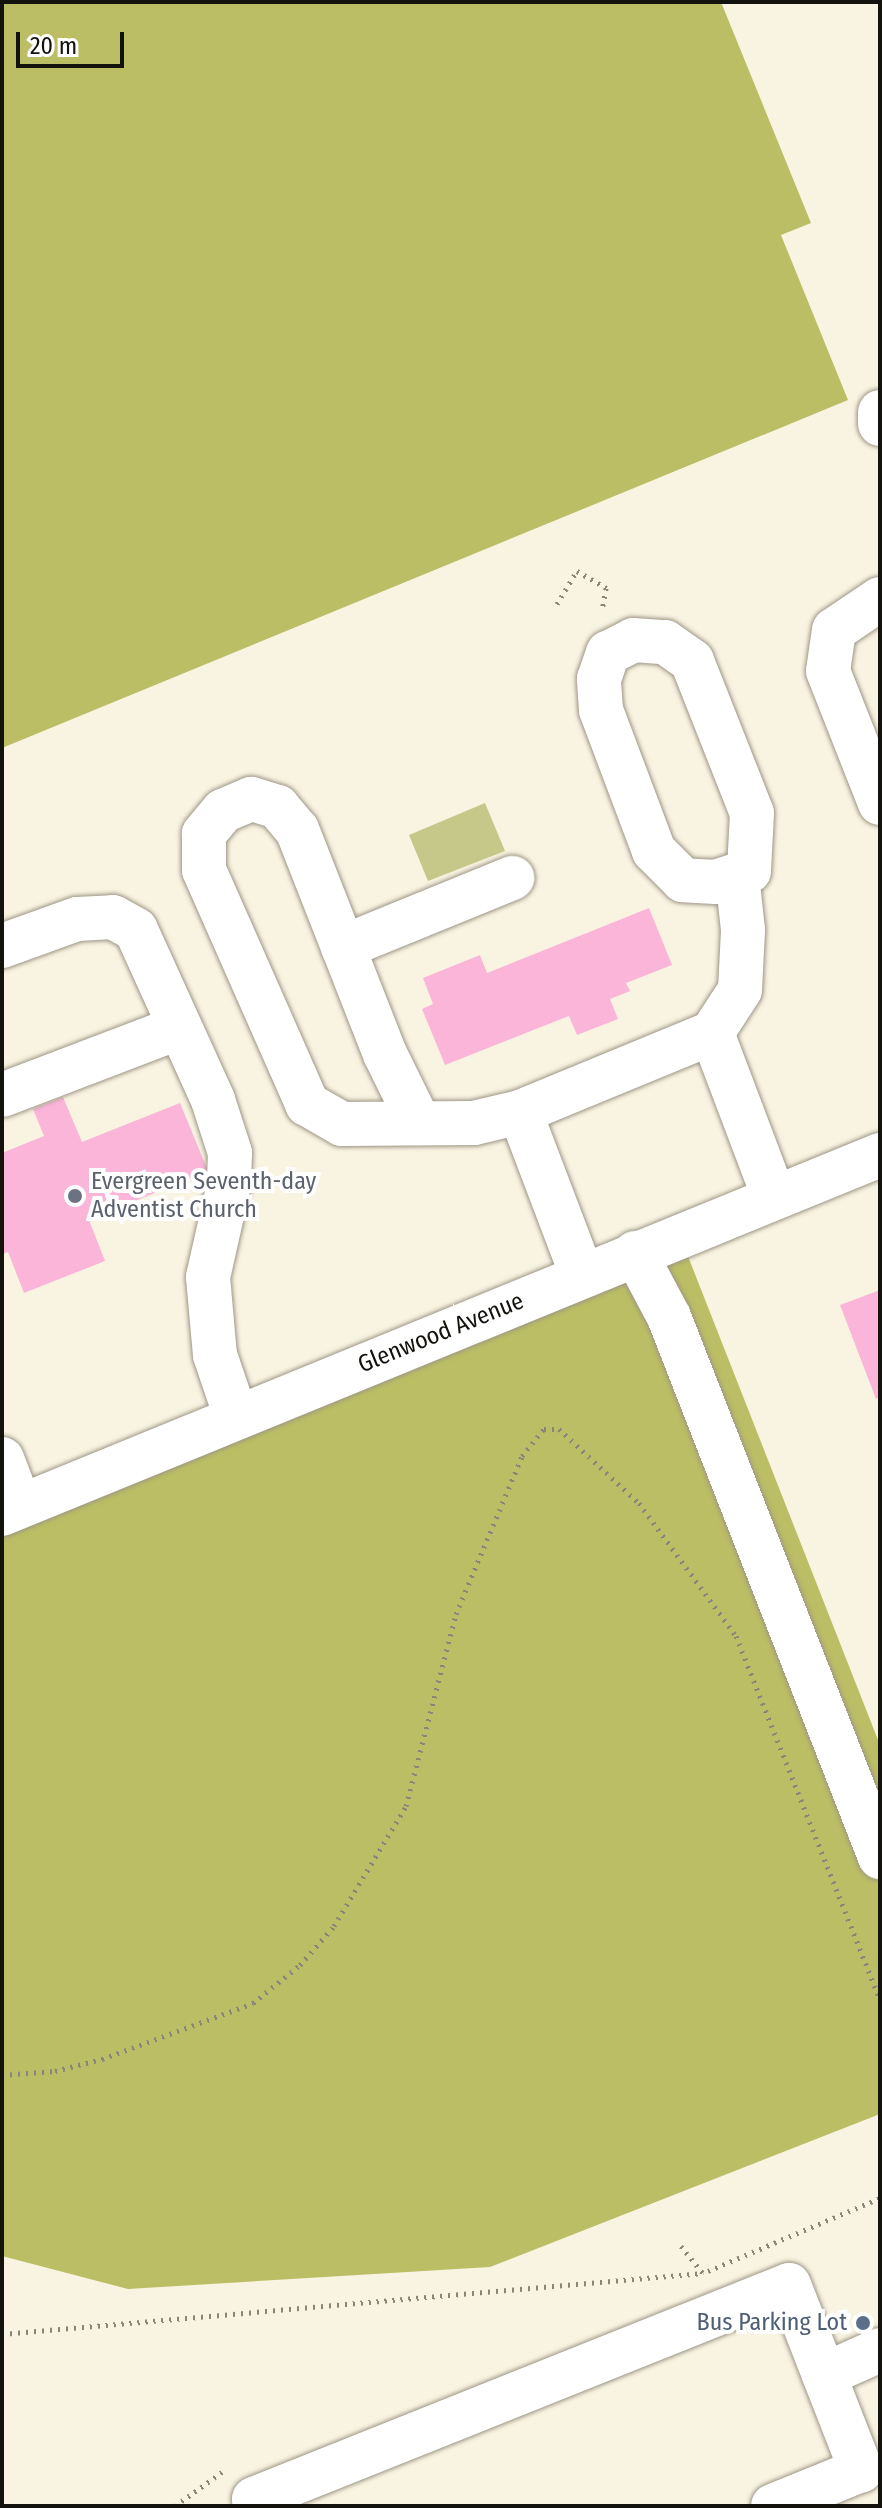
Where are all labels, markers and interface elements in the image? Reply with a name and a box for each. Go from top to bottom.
scale bar [20,16,128,66]
text: 20 m [30,32,77,60]
place label: Evergreen Seventh-day Adventist Church [91,1168,316,1224]
marker: Evergreen Seventh-day Adventist Church [66,1187,84,1205]
street label: Glenwood Avenue [354,1287,528,1379]
place label: Bus Parking Lot [697,2309,847,2337]
marker: Bus Parking Lot [854,2314,872,2332]

